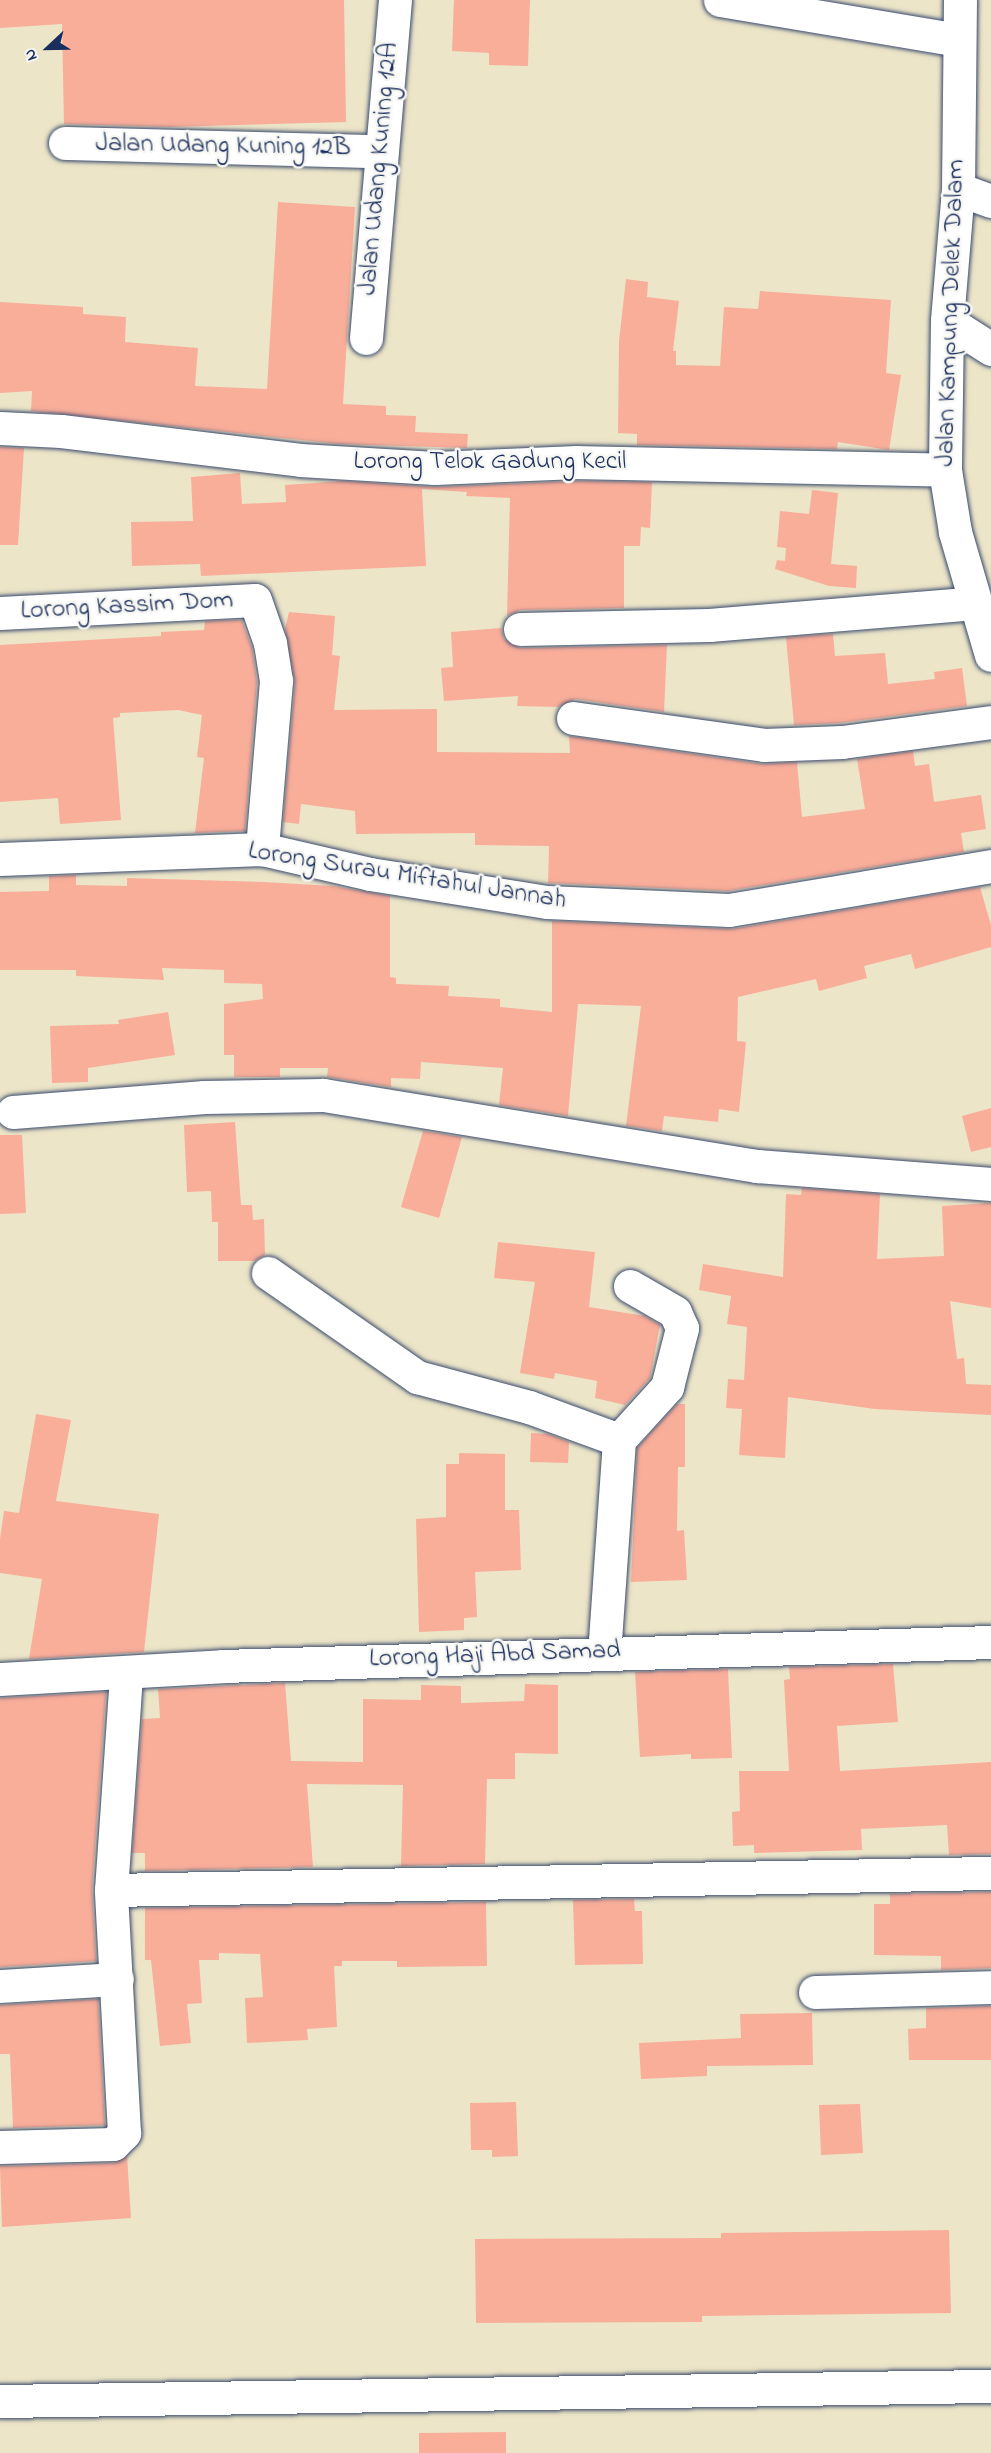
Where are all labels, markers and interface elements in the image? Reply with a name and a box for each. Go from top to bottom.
north arrow [18,18,78,78]
street label: Jalan Udang Kuning 12A [353,41,407,297]
text: N [18,45,44,64]
street label: Jalan Udang Kuning 12B [95,129,351,165]
street label: Jalan Kampung Delek Dalam [931,159,973,467]
street label: Lorong Telok Gadung Kecil [354,447,626,479]
street label: Lorong Kassim Dom [20,586,234,628]
street label: Lorong Surau Miftahul Jannah [246,836,568,918]
street label: Lorong Haji Abd Samad [369,1636,621,1676]

